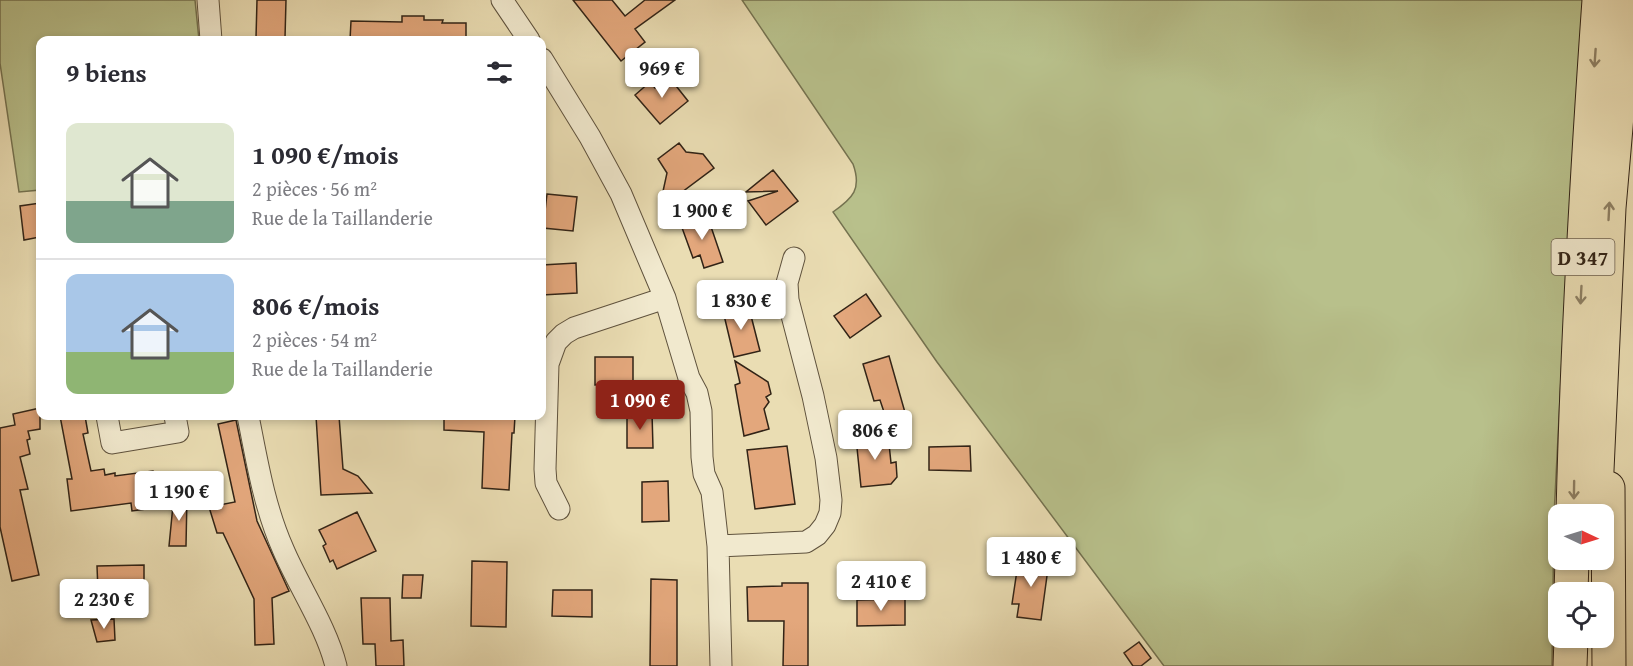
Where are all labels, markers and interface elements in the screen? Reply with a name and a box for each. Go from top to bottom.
pin: 969 € [620,48,704,99]
one-way arrow [1589,48,1600,68]
text: 9 biens [66,53,147,92]
text: 969 € [639,53,685,82]
icon: filters [483,56,516,89]
text: 1 090 €/mois [252,135,399,174]
icon: home [114,147,186,219]
text: 2 pièces · 56 m² [252,174,377,203]
pin: 1 900 € [647,190,757,241]
text: 1 900 € [672,195,732,224]
one-way arrow [1604,202,1615,222]
text: Rue de la Taillanderie [252,203,433,232]
road number: D 347 [1552,239,1614,275]
pin: 1 830 € [686,280,796,331]
one-way arrow [1575,284,1586,304]
text: 1 830 € [711,285,771,314]
text: 806 €/mois [252,286,379,325]
icon: home [114,298,186,370]
text: 2 pièces · 54 m² [252,325,377,354]
text: Rue de la Taillanderie [252,354,433,383]
pin: 1 090 € [585,380,695,431]
text: 1 090 € [610,385,670,414]
pin: 806 € [833,410,917,461]
text: 806 € [852,415,898,444]
pin: 1 190 € [124,471,234,522]
text: 1 190 € [149,476,209,505]
one-way arrow [1568,479,1580,499]
north arrow [1548,504,1614,570]
map controls [1548,504,1614,648]
pin: 1 480 € [976,537,1086,588]
text: 1 480 € [1001,542,1061,571]
pin: 2 410 € [826,561,936,612]
text: 2 410 € [851,566,911,595]
pin: 2 230 € [49,579,159,630]
button: locate [1548,582,1614,648]
text: 2 230 € [74,584,134,613]

